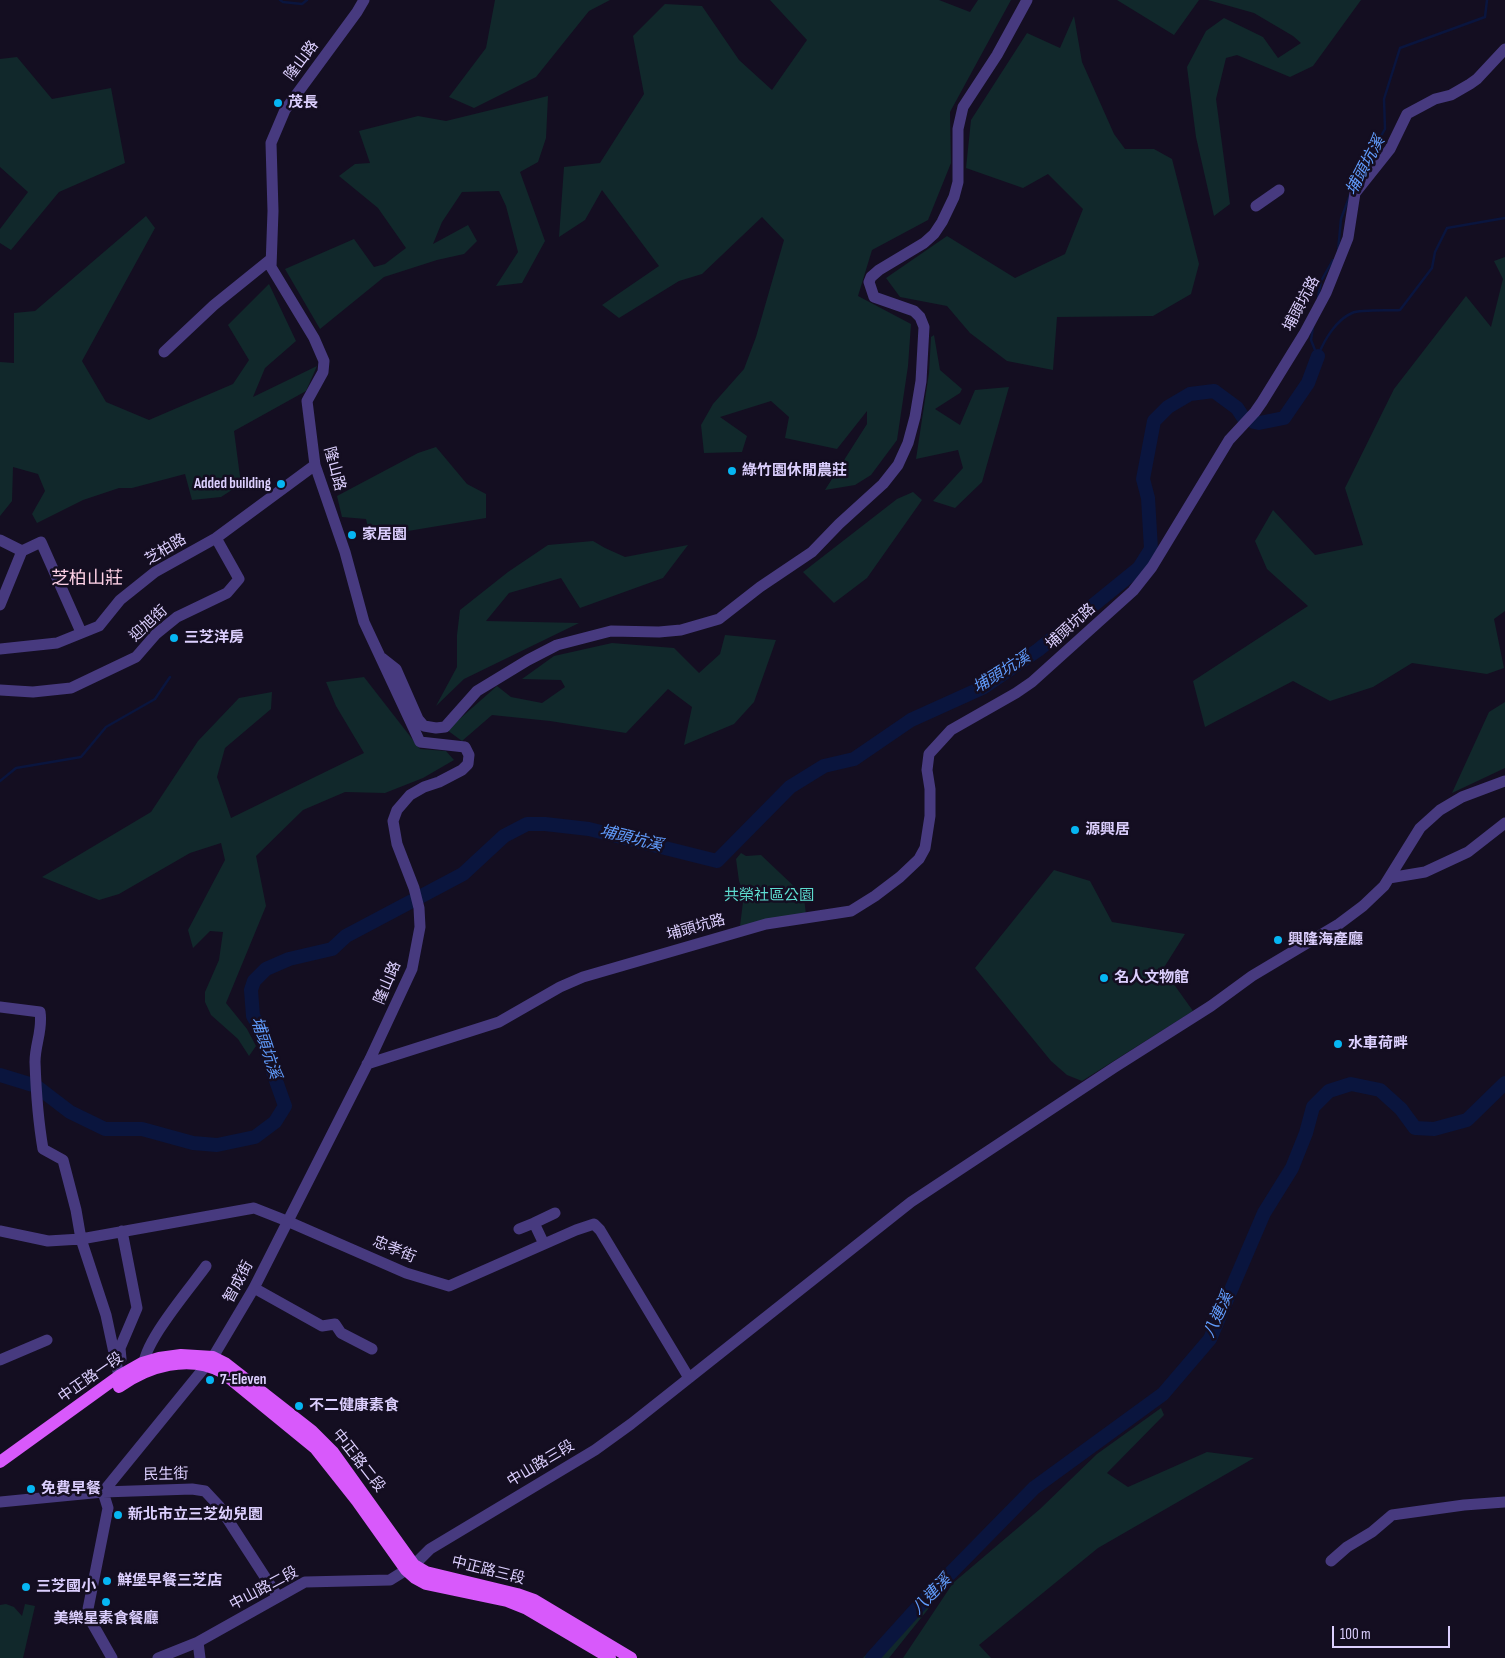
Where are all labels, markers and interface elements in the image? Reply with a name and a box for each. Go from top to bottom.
street label: 隆山路 [281,38,323,84]
place label: 茂長 [288,94,318,112]
marker: 茂長 [272,97,284,109]
water label: 埔頭坑溪 [1343,133,1389,199]
street label: 埔頭坑路 [1280,273,1324,335]
street label: 隆山路 [319,445,349,493]
place label: 綠竹園休閒農莊 [742,462,847,480]
marker: 綠竹園休閒農莊 [726,465,738,477]
place label: Added building [194,475,271,493]
marker: Added building [275,478,287,490]
place label: 家居園 [362,526,407,544]
marker: 家居園 [346,529,358,541]
street label: 芝柏路 [142,531,190,569]
district label: 芝柏山莊 [51,568,123,590]
street label: 埔頭坑路 [1043,600,1099,654]
street label: 迎旭街 [126,602,172,646]
place label: 三芝洋房 [184,629,244,647]
marker: 三芝洋房 [168,632,180,644]
water label: 埔頭坑溪 [970,648,1034,698]
place label: 源興居 [1085,821,1130,839]
water label: 埔頭坑溪 [598,822,664,856]
marker: 源興居 [1069,824,1081,836]
park label: 共榮社區公園 [724,887,814,905]
street label: 埔頭坑路 [665,911,727,945]
place label: 興隆海產廳 [1288,931,1363,949]
marker: 興隆海產廳 [1272,934,1284,946]
street label: 隆山路 [371,959,405,1007]
place label: 名人文物館 [1114,969,1189,987]
marker: 名人文物館 [1098,972,1110,984]
water label: 埔頭坑溪 [246,1015,284,1081]
place label: 水車荷畔 [1348,1035,1408,1053]
marker: 水車荷畔 [1332,1038,1344,1050]
street label: 忠孝街 [370,1233,418,1267]
street label: 智成街 [220,1258,258,1306]
water label: 八連溪 [1200,1289,1238,1341]
street label: 中正路一段 [55,1349,127,1407]
place label: 7-Eleven [220,1371,267,1389]
marker: 7-Eleven [204,1374,216,1386]
place label: 不二健康素食 [309,1397,399,1415]
marker: 不二健康素食 [293,1400,305,1412]
street label: 中正路二段 [328,1426,388,1496]
street label: 中山路三段 [504,1437,578,1491]
street label: 民生街 [143,1466,189,1484]
place label: 免費早餐 [41,1480,101,1498]
marker: 免費早餐 [25,1483,37,1495]
place label: 新北市立三芝幼兒園 [128,1506,263,1524]
marker: 新北市立三芝幼兒園 [112,1509,124,1521]
street label: 中正路三段 [449,1553,527,1589]
street label: 中山路二段 [227,1563,301,1615]
water label: 八連溪 [908,1571,956,1619]
place label: 鮮堡早餐三芝店 [117,1572,222,1590]
marker: 鮮堡早餐三芝店 [101,1575,113,1587]
place label: 三芝國小 [36,1578,96,1596]
marker: 三芝國小 [20,1581,32,1593]
marker: 美樂星素食餐廳 [100,1596,112,1608]
place label: 美樂星素食餐廳 [54,1610,158,1628]
scale bar [1335,1616,1452,1648]
text: 100 m [1340,1625,1371,1644]

